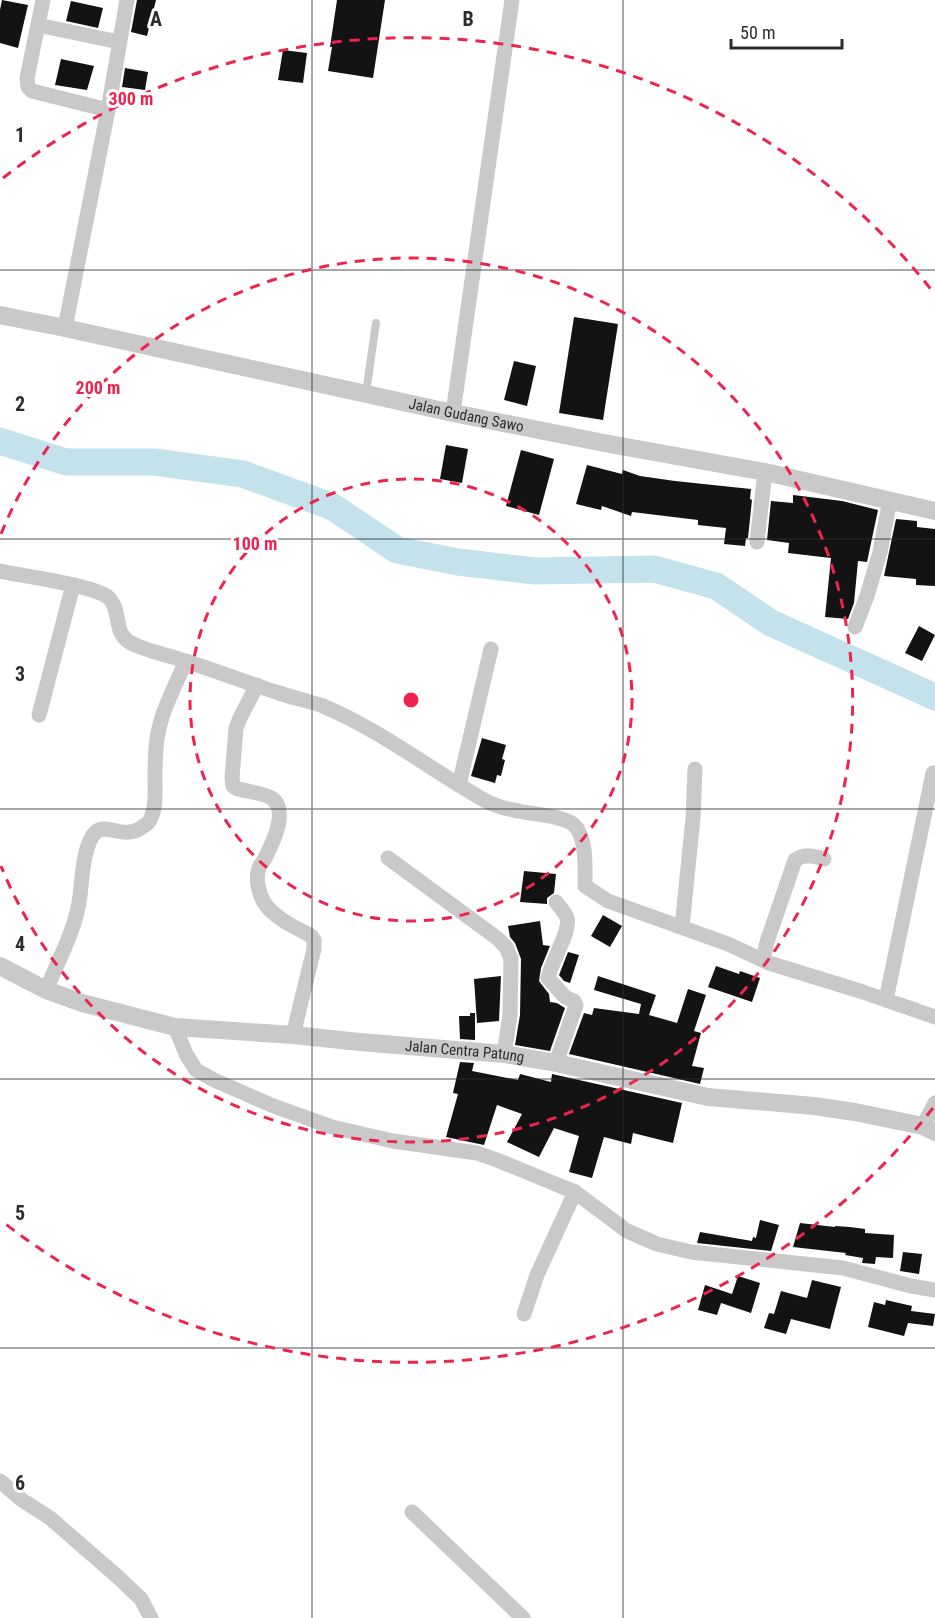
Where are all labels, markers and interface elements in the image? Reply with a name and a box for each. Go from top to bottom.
text: A [150,7,162,31]
text: B [462,7,474,31]
scale bar [731,12,842,50]
text: 50 m [740,22,775,43]
text: 300 m [109,88,153,109]
text: 1 [15,123,25,147]
text: 200 m [76,377,120,398]
text: 2 [15,392,25,416]
street label: Jalan Gudang Sawo [407,395,525,436]
text: 100 m [233,533,277,554]
text: 3 [15,662,25,686]
centre of rings [401,690,421,710]
text: 4 [15,932,25,956]
street label: Jalan Centra Patung [404,1037,526,1066]
text: 5 [15,1201,25,1225]
text: 6 [15,1471,25,1495]

